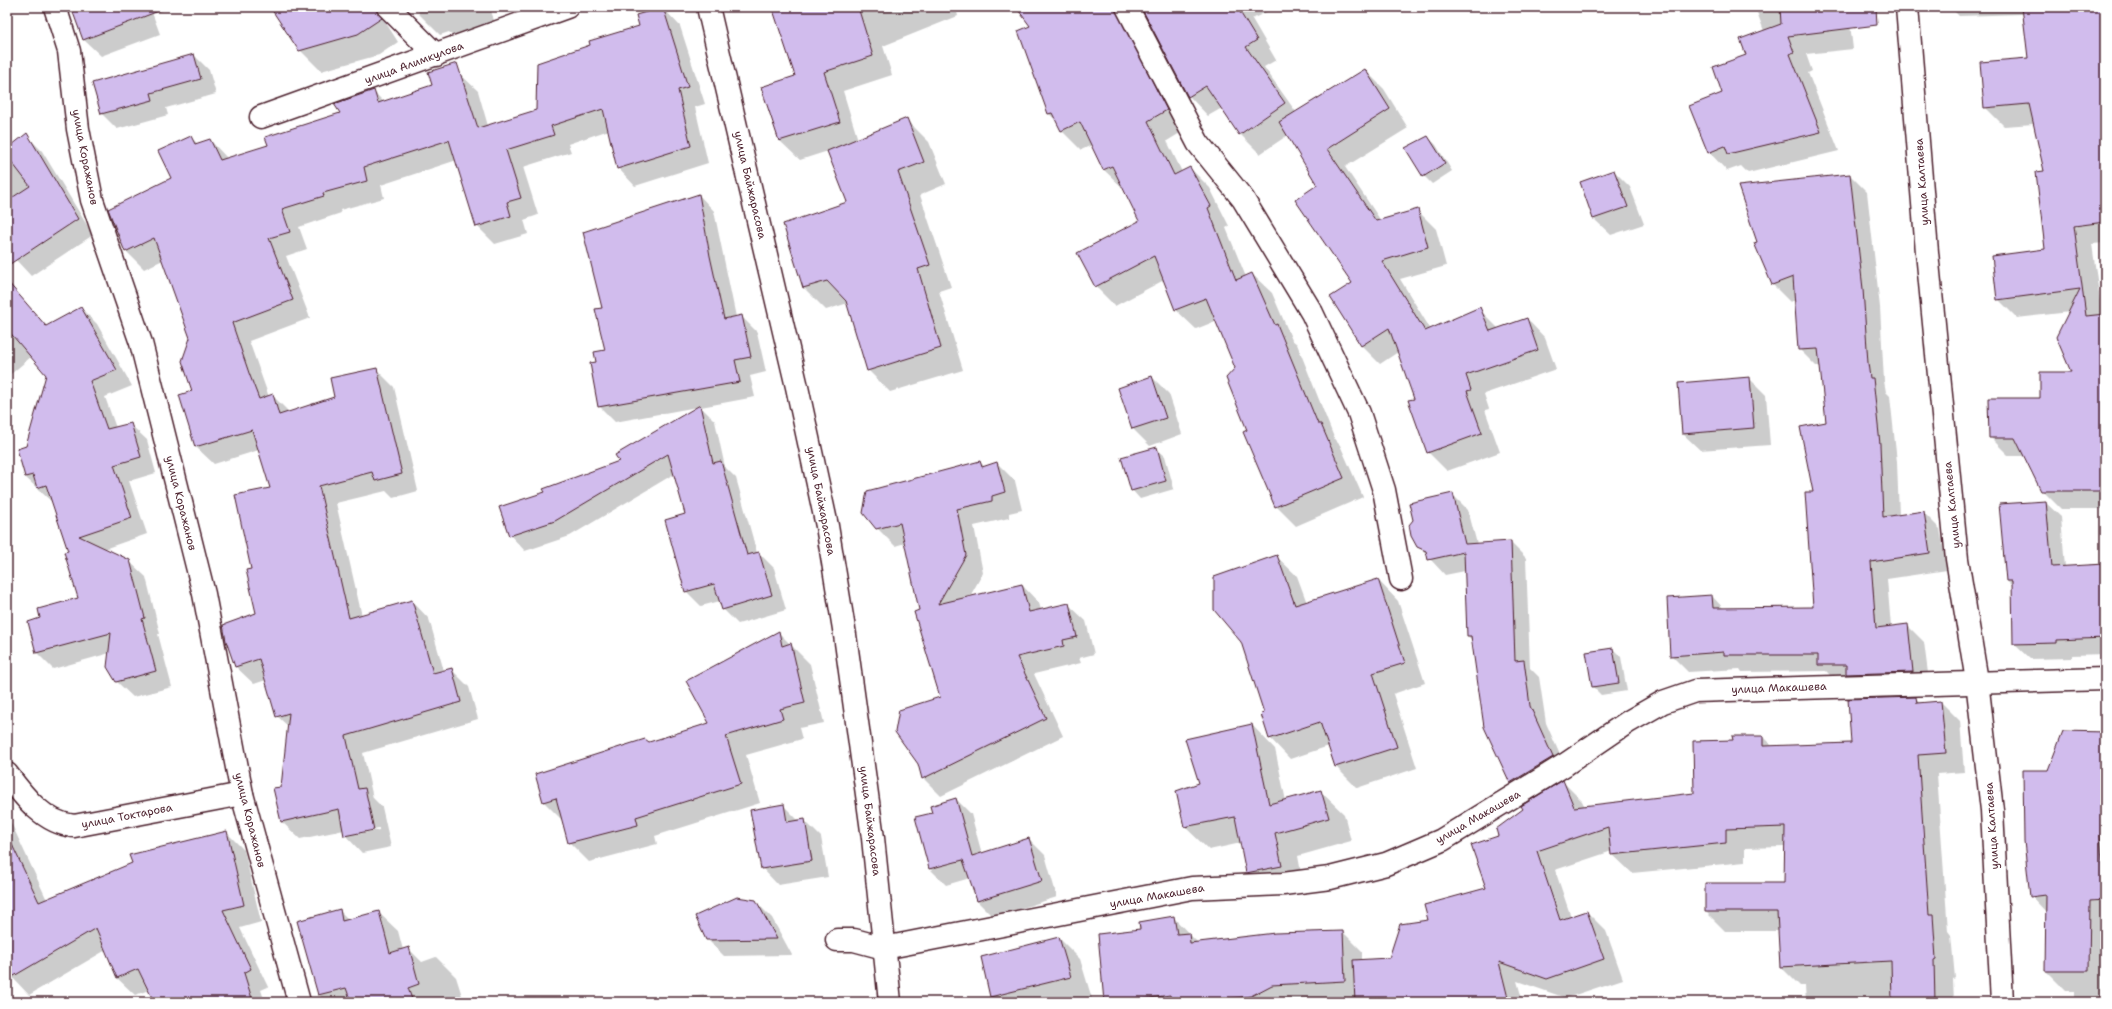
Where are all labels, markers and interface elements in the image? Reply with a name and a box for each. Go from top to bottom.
street label: улица Алимкулова [362,38,466,88]
street label: улица Коражанов [68,108,102,206]
street label: улица Байжарасова [730,129,770,241]
street label: улица Калтаева [1911,138,1933,226]
street label: улица Байжарасова [803,445,839,557]
street label: улица Коражанов [162,454,200,552]
street label: улица Калтаева [1940,461,1964,549]
street label: улица Макашева [1731,679,1827,697]
street label: улица Байжарасова [856,765,884,877]
street label: улица Коражанов [231,771,269,869]
street label: улица Калтаева [1981,782,2003,870]
street label: улица Макашева [1433,787,1523,847]
street label: улица Токтарова [80,800,174,832]
street label: улица Макашева [1109,880,1205,912]

